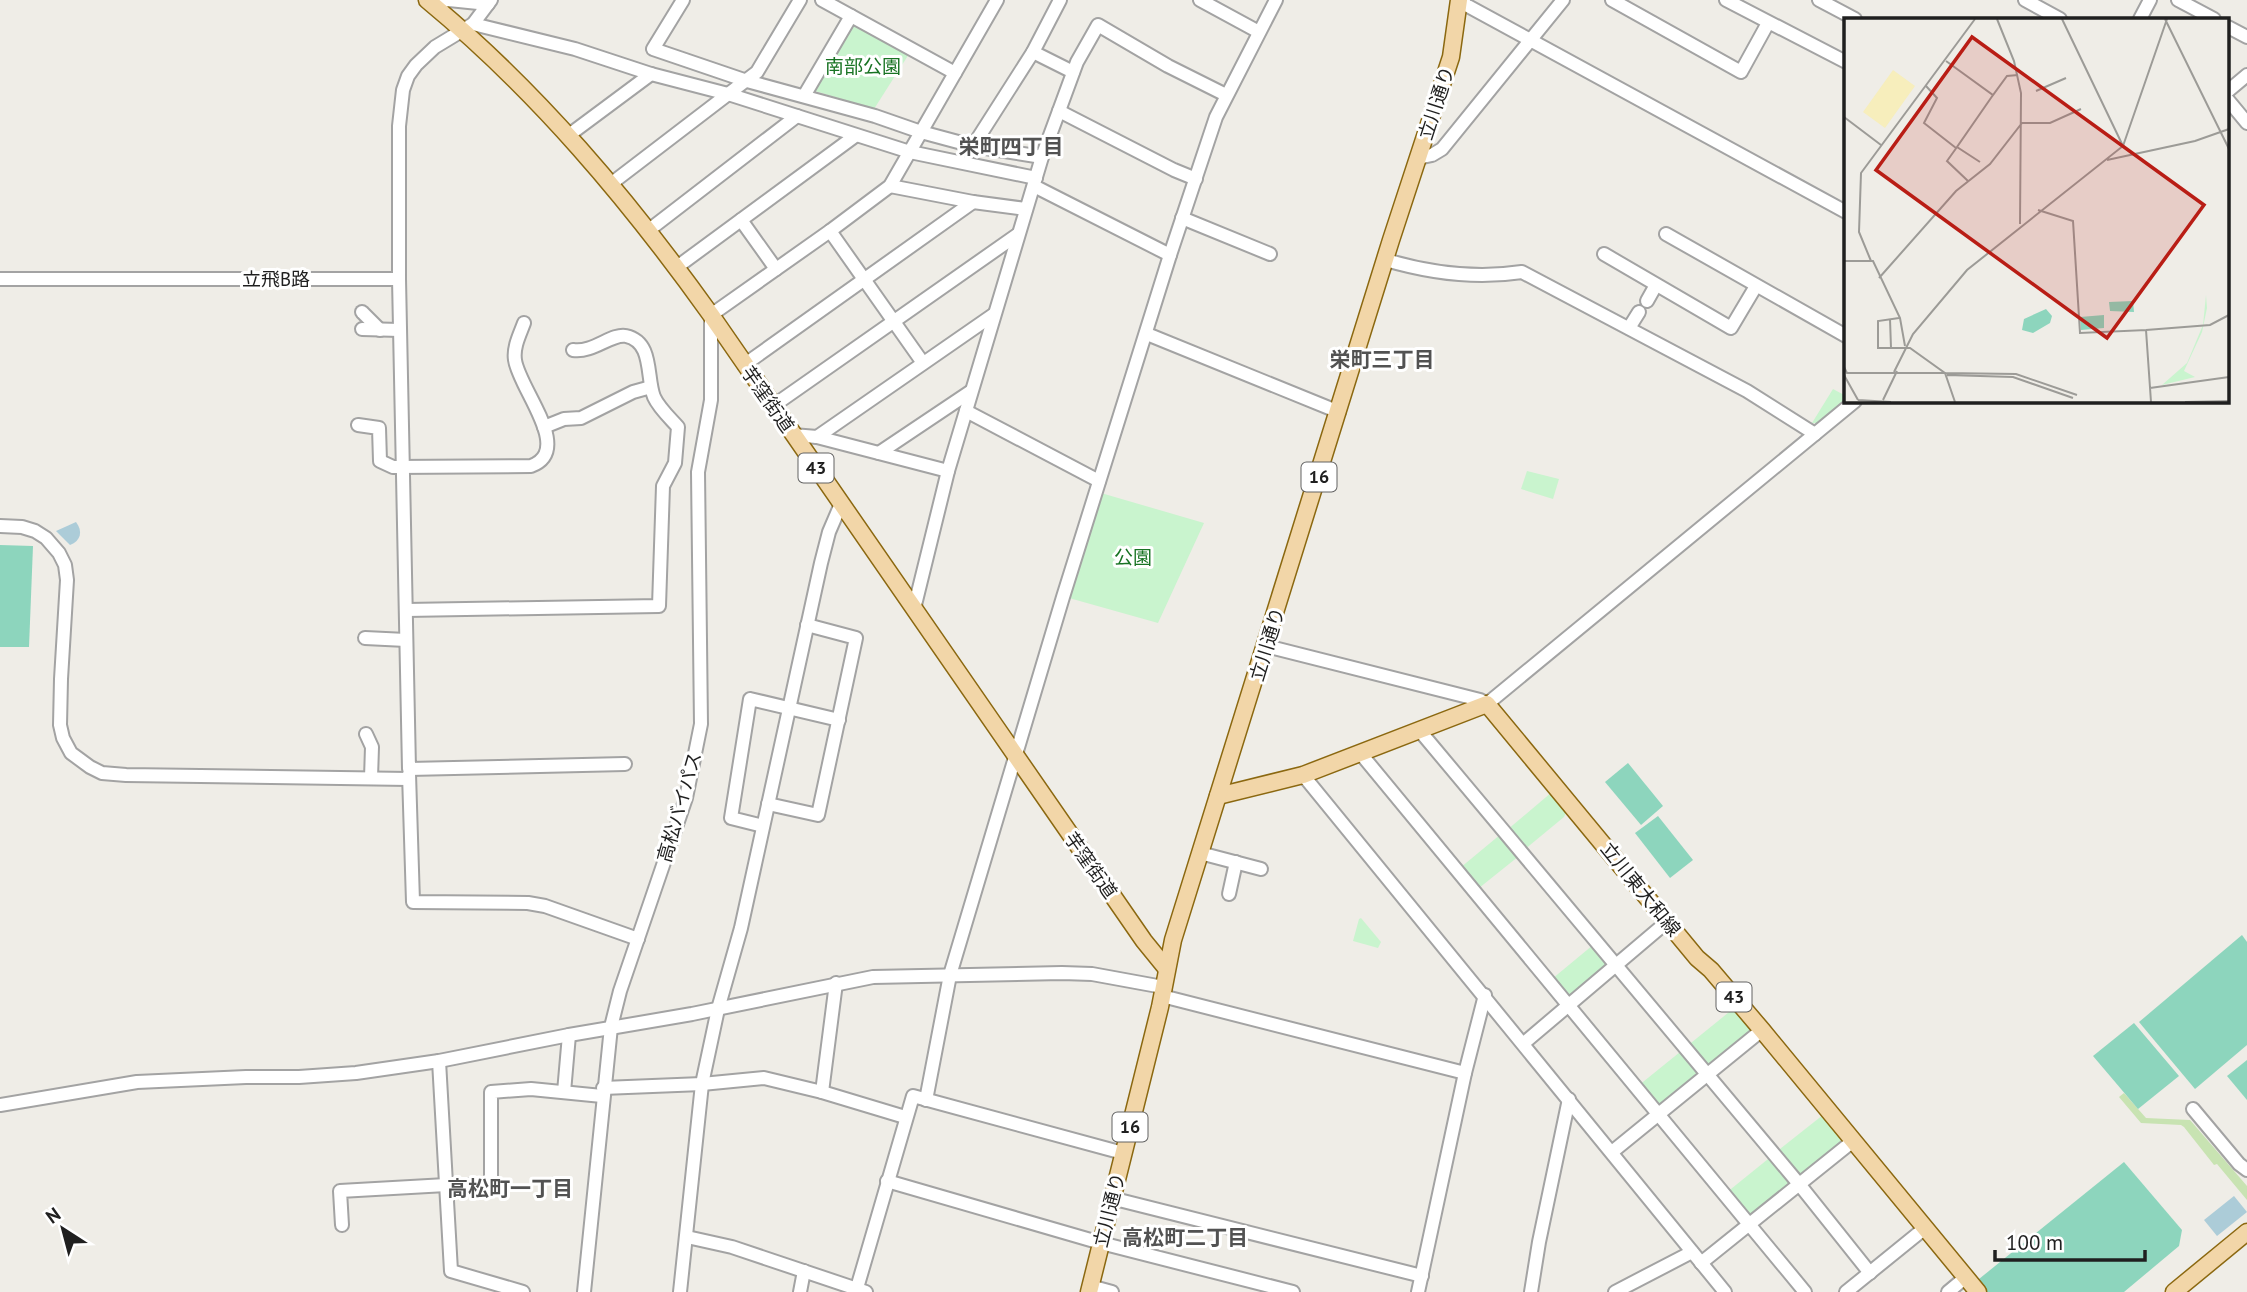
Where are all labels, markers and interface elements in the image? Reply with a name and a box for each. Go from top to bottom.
inset map [1844,18,2230,402]
park label: 南部公園 [825,54,901,78]
street label: 立川通り [1413,63,1459,143]
district label: 栄町四丁目 [959,133,1064,160]
street label: 立飛B路 [242,267,310,291]
district label: 栄町三丁目 [1330,346,1435,373]
street label: 芋窪街道 [736,361,800,437]
road number: 43 [798,454,834,482]
road number: 16 [1302,462,1336,491]
park label: 公園 [1114,545,1152,569]
street label: 立川通り [1244,604,1290,684]
street label: 高松バイパス [652,749,706,865]
street label: 芋窪街道 [1059,827,1123,903]
street label: 立川東大和線 [1596,837,1686,941]
road number: 43 [1716,982,1752,1012]
road number: 16 [1112,1112,1148,1142]
street label: 立川通り [1088,1170,1130,1250]
district label: 高松町一丁目 [447,1175,573,1202]
north arrow [28,1194,98,1264]
text: N [41,1202,65,1229]
scale bar [1995,1218,2146,1262]
district label: 高松町二丁目 [1122,1224,1248,1251]
text: 100 m [2006,1229,2063,1256]

